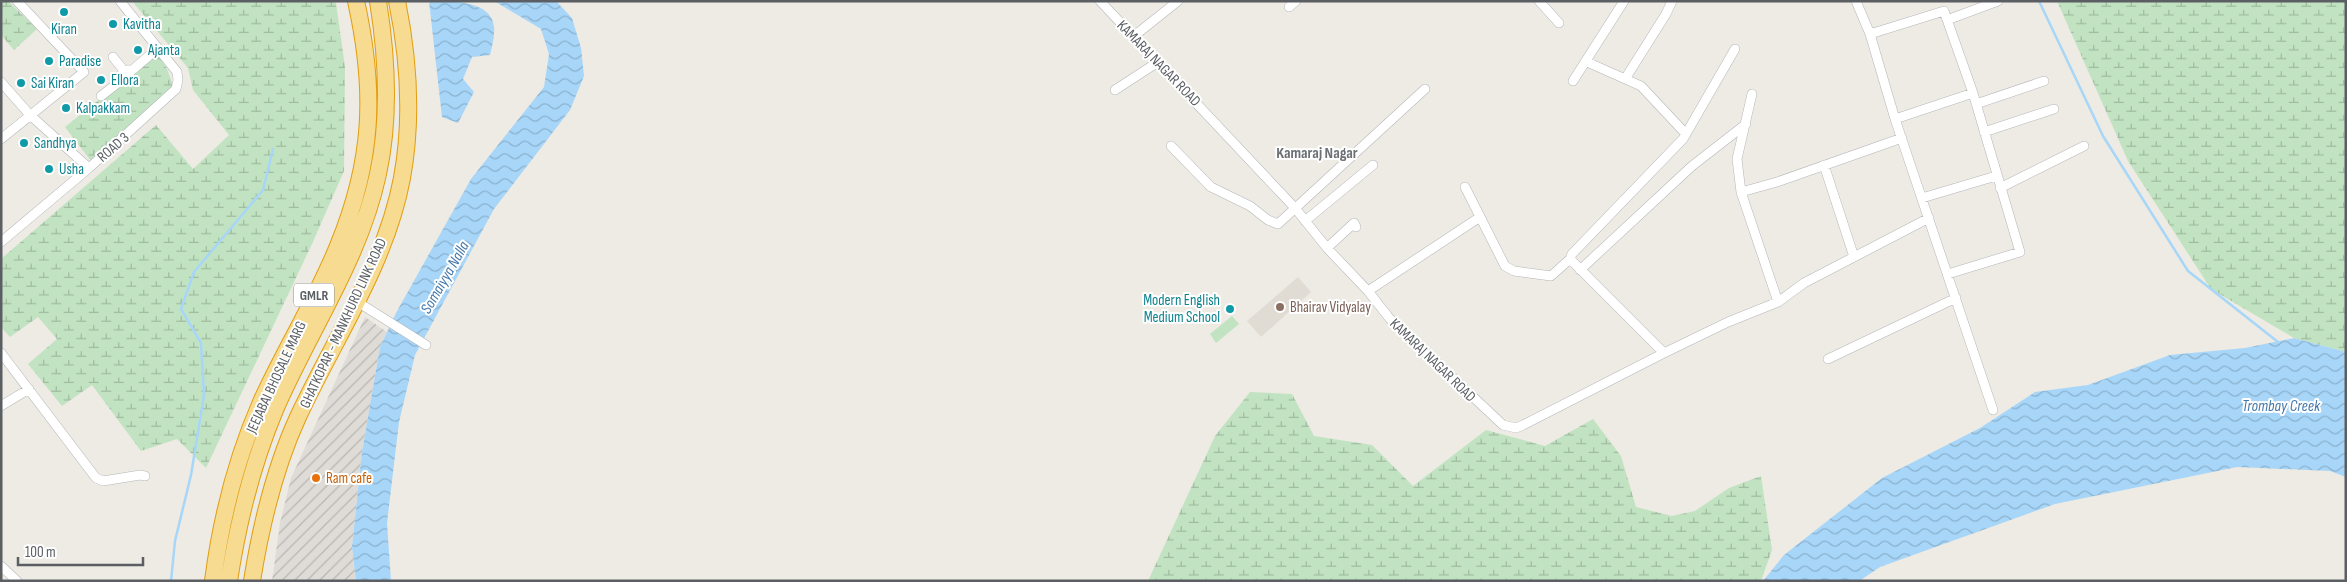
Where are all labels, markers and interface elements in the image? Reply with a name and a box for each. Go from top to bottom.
marker: Kiran [58,6,70,18]
place label: Kavitha [123,15,161,34]
street label: KAMARAJ NAGAR ROAD [1113,16,1205,110]
marker: Kavitha [107,18,119,30]
place label: Kiran [51,20,77,39]
place label: Ajanta [147,41,180,60]
marker: Ajanta [132,44,144,56]
place label: Paradise [59,52,101,71]
marker: Paradise [43,55,55,67]
place label: Ellora [111,71,139,90]
place label: Sai Kiran [31,74,74,93]
marker: Ellora [95,74,107,86]
marker: Sai Kiran [15,77,27,89]
place label: Kalpakkam [76,99,130,118]
marker: Kalpakkam [60,102,72,114]
street label: ROAD 3 [93,128,133,167]
place label: Sandhya [34,134,77,153]
marker: Sandhya [18,137,30,149]
district label: Kamaraj Nagar [1276,144,1358,163]
place label: Usha [59,160,84,179]
marker: Usha [43,163,55,175]
street label: GHATKOPAR - MANKHURD LINK ROAD [296,235,391,411]
water label: Somaiyya Nalla [417,238,474,317]
road number: GMLR [294,284,334,306]
place label: Modern English Medium School [1143,291,1220,327]
place label: Bhairav Vidyalay [1290,298,1371,317]
marker: Bhairav Vidyalay [1274,301,1286,313]
marker: Modern English Medium School [1224,303,1236,315]
street label: KAMARAJ NAGAR ROAD [1386,314,1480,406]
street label: JEEJABAI BHOSALE MARG [242,318,311,437]
water label: Trombay Creek [2242,397,2321,416]
place label: Ram cafe [326,469,372,488]
marker: Ram cafe [310,472,322,484]
scale bar [18,534,142,566]
text: 100 m [25,543,56,562]

